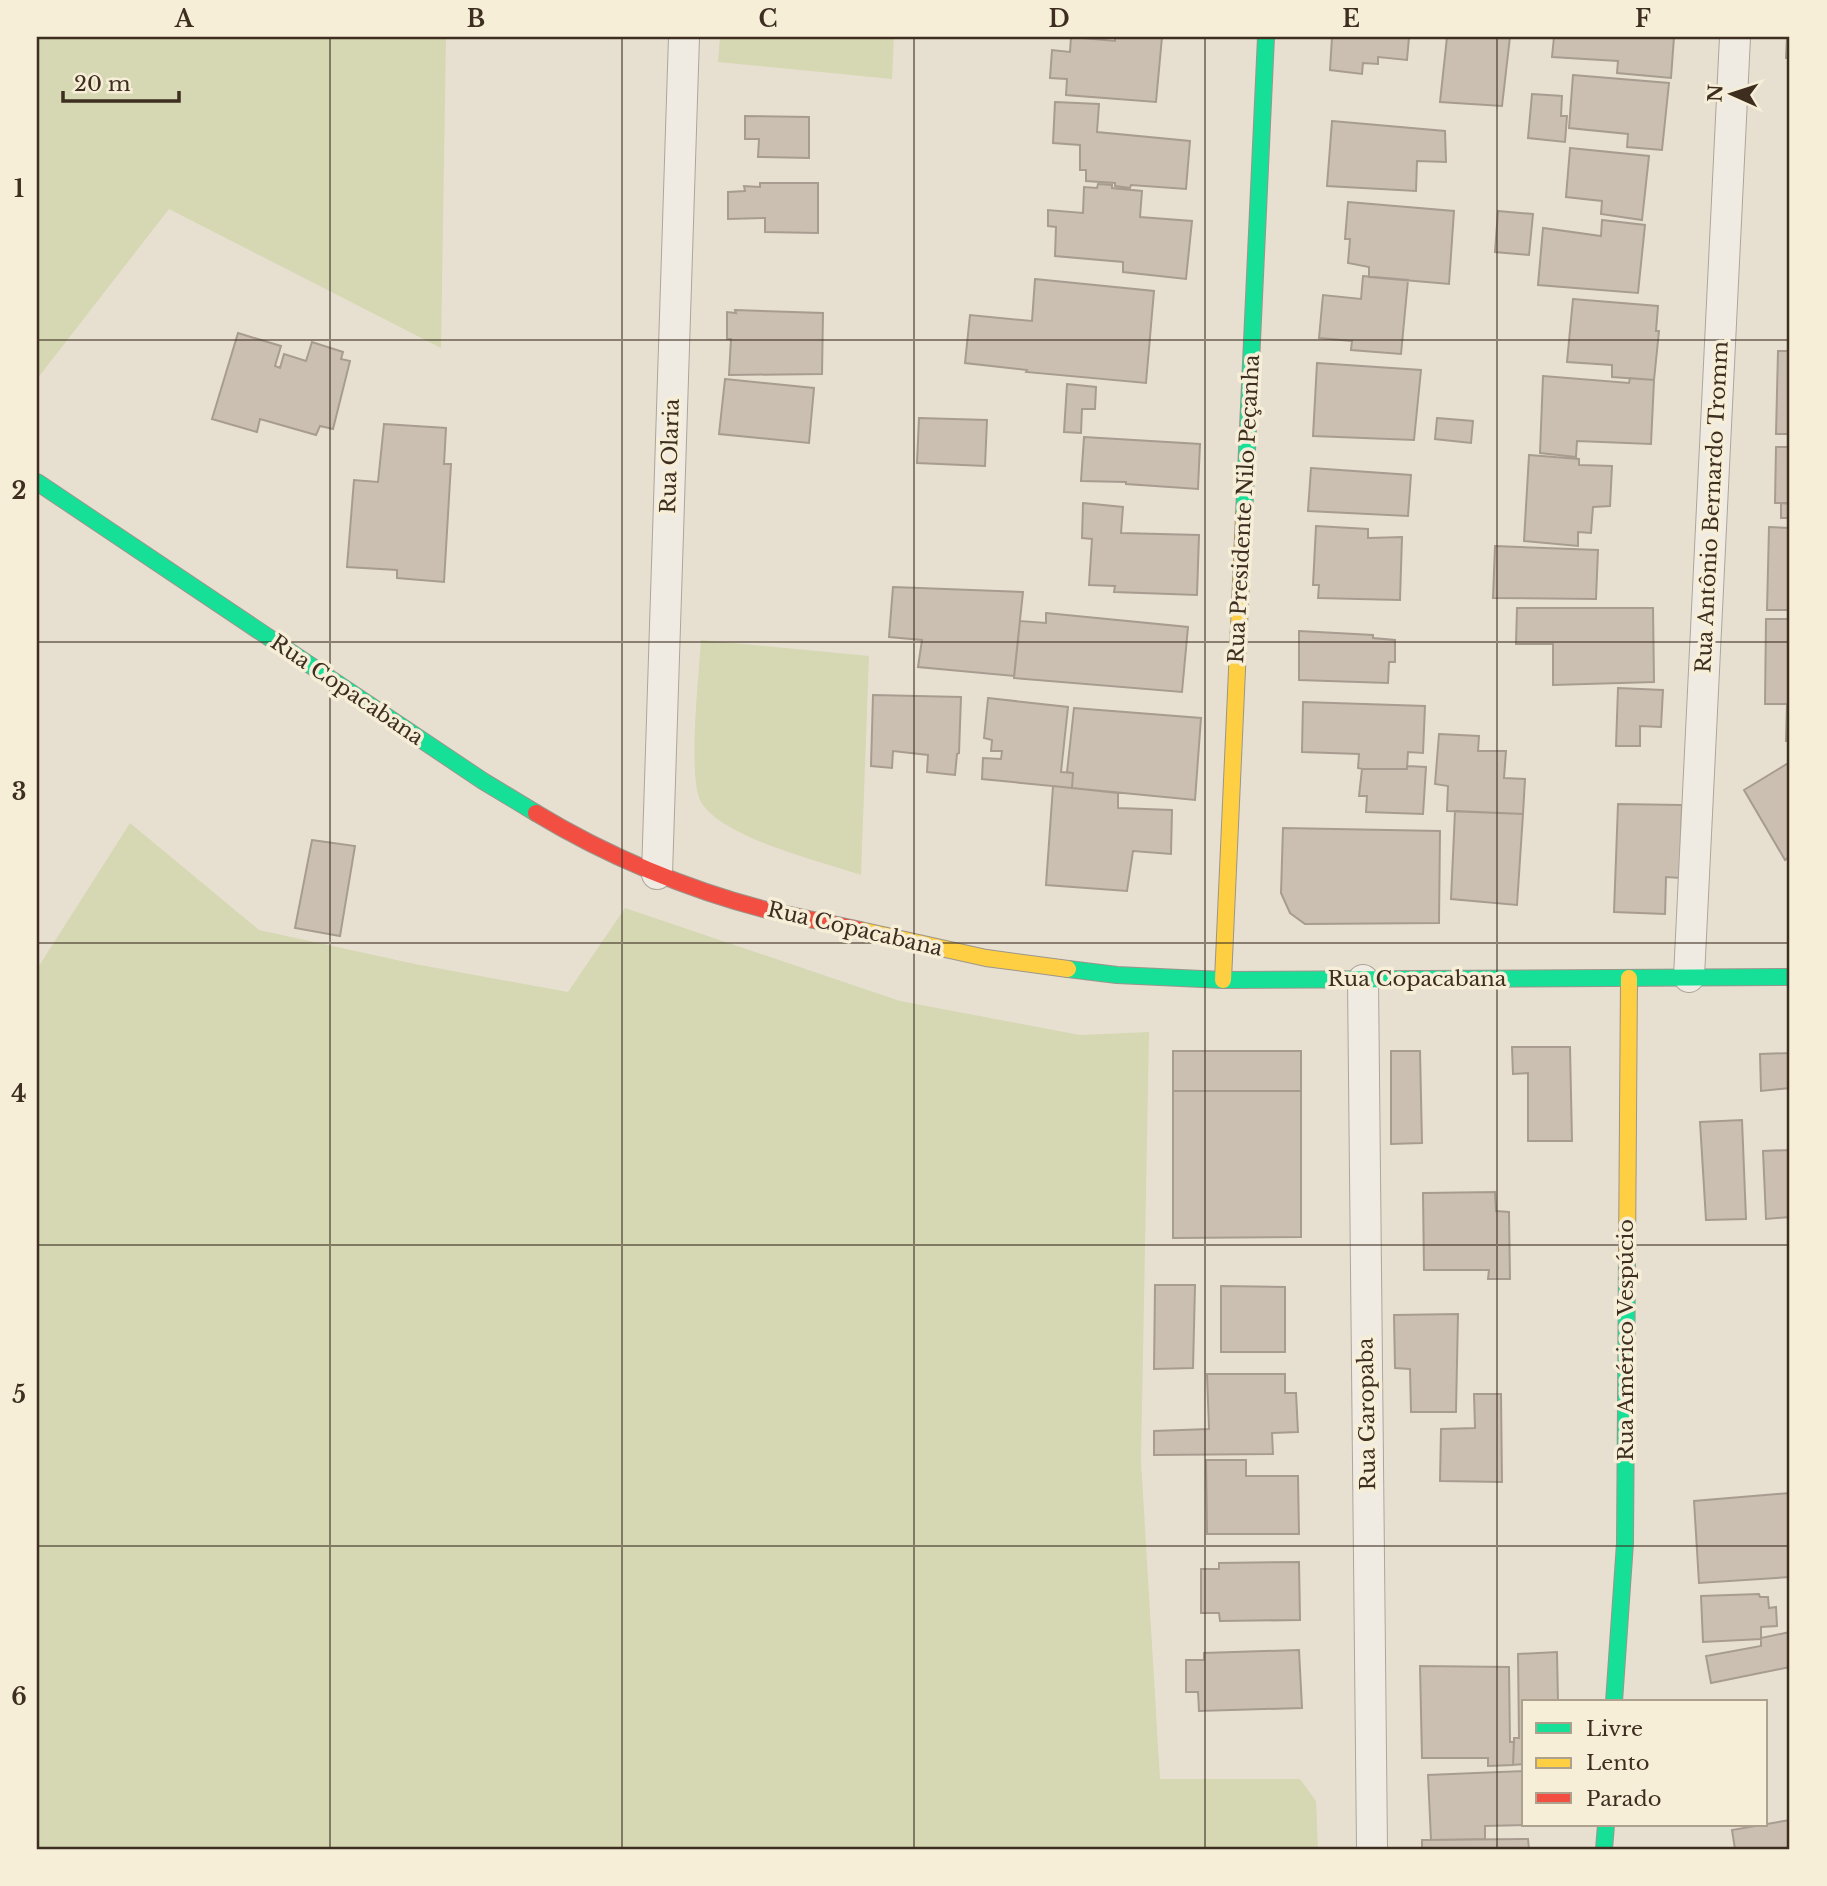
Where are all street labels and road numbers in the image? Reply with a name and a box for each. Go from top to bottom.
street label: Rua Antônio Bernardo Tromm [1690,340,1734,674]
street label: Rua Presidente Nilo Peçanha [1223,353,1265,664]
street label: Rua Olaria [655,398,685,514]
street label: Rua Copacabana [266,629,429,751]
street label: Rua Copacabana [765,896,945,962]
street label: Rua Copacabana [1328,966,1507,992]
street label: Rua Américo Vespúcio [1613,1219,1639,1461]
street label: Rua Garopaba [1353,1337,1381,1491]

